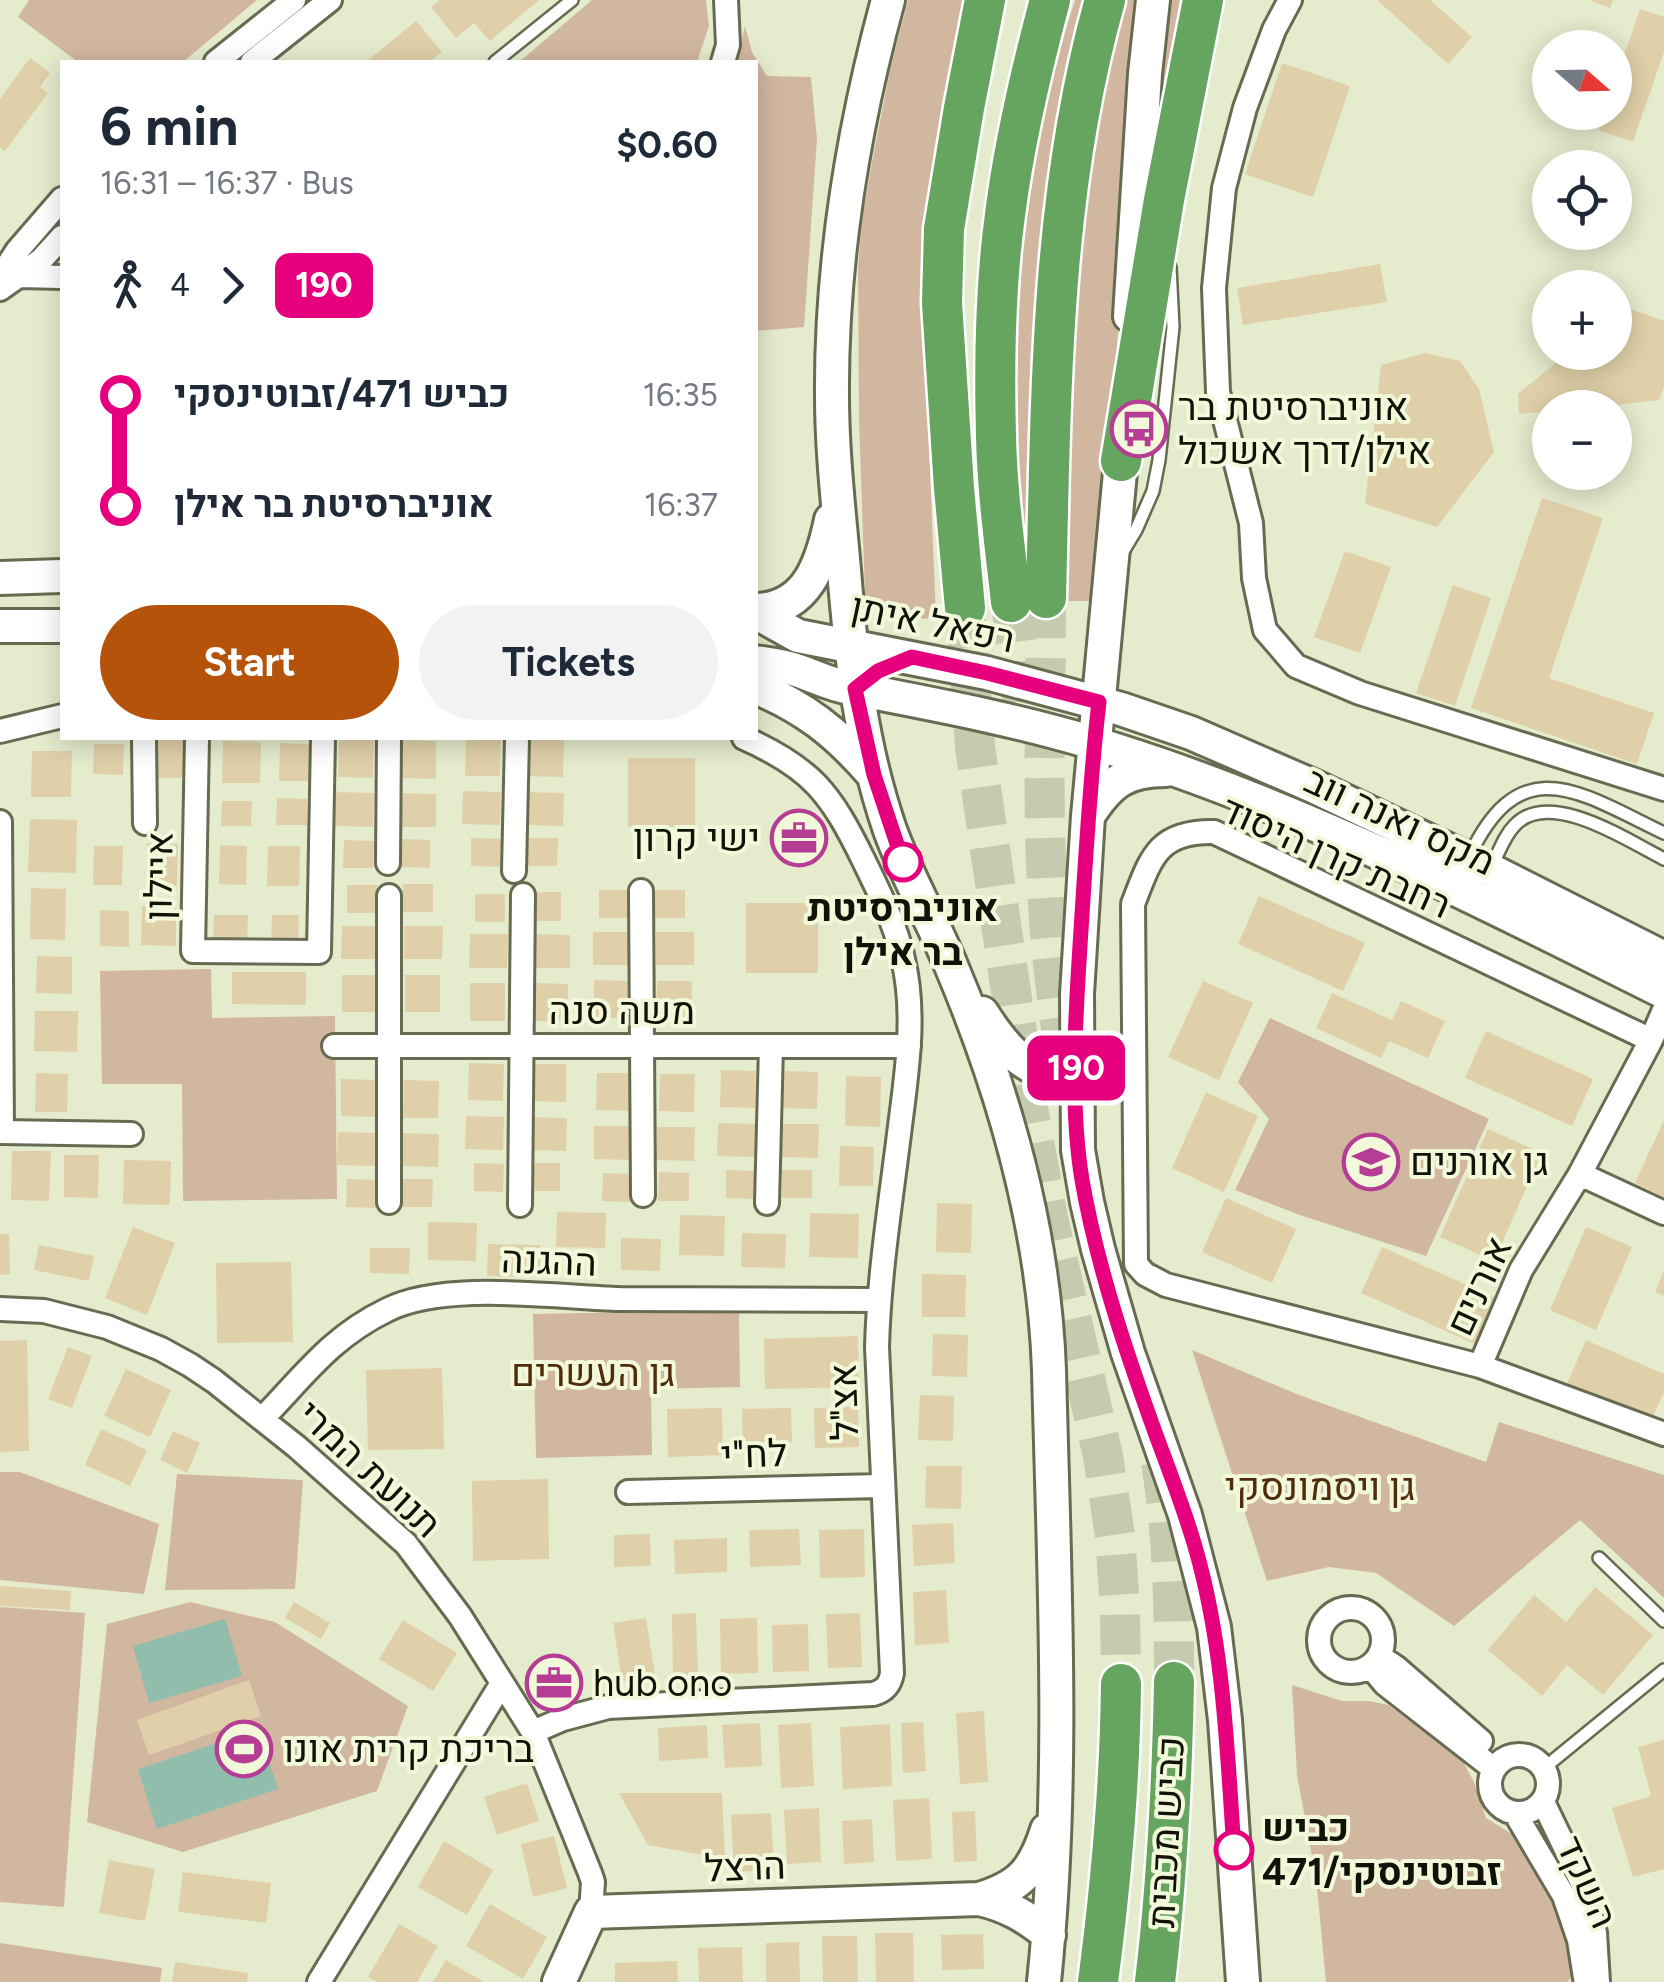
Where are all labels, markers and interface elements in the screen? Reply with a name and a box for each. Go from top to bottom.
north arrow [1532,30,1632,130]
map controls [1532,30,1632,490]
text: 6 min [100,93,239,159]
text: $0.60 [616,122,718,168]
button: locate [1532,150,1632,250]
text: 16:31 – 16:37 · Bus [100,164,354,202]
icon: walk [100,258,155,313]
icon: forward [205,258,260,313]
text: 190 [295,264,353,306]
text: 4 [170,266,190,304]
button: + [1532,270,1632,370]
text: כביש 471/זבוטינסקי [174,371,510,417]
text: 16:35 [643,376,718,414]
place label: אוניברסיטת בר אילן/דרך אשכול [1178,384,1431,474]
button: − [1532,390,1632,490]
bus stop icon: אוניברסיטת בר אילן/דרך אשכול [1109,399,1169,459]
text: אוניברסיטת בר אילן [174,481,494,527]
text: 16:37 [644,486,718,524]
street label: רפאל איתן [847,583,1019,663]
button: Start [100,605,399,720]
button: Tickets [419,605,718,720]
street label: מקס ואנה ווב [1297,757,1503,885]
street label: רחבת קרן היסוד [1214,786,1458,928]
office icon: ישי קרון [769,808,829,868]
place label: ישי קרון [633,815,760,861]
street label: איילון [135,831,183,921]
marker: אוניברסיטת בר אילן [884,843,922,881]
place label: אוניברסיטת בר אילן [807,885,999,975]
street label: משה סנה [549,988,695,1034]
line badge: 190 [1018,1036,1134,1100]
text: 190 [1047,1047,1105,1089]
school or university icon: גן אורנים [1341,1132,1401,1192]
place label: גן אורנים [1410,1139,1549,1185]
street label: אורנים [1436,1229,1522,1343]
street label: ההגנה [500,1236,598,1286]
park label: גן העשרים [511,1350,675,1396]
street label: אצ"ל [820,1363,868,1441]
street label: תנועת המרי [287,1391,451,1547]
street label: לח"י [720,1430,788,1478]
park label: גן ויסמונסקי [1225,1464,1415,1510]
office icon: hub ono [524,1653,584,1713]
place label: hub ono [593,1660,732,1706]
sports icon: בריכת קרית אונו [214,1719,274,1779]
place label: בריכת קרית אונו [283,1726,534,1772]
street label: כביש מכבית [1138,1735,1194,1929]
place label: כביש 471/זבוטינסקי [1262,1805,1501,1895]
street label: השקד [1546,1829,1628,1935]
marker: כביש 471/זבוטינסקי [1215,1831,1253,1869]
street label: הרצל [704,1843,786,1891]

